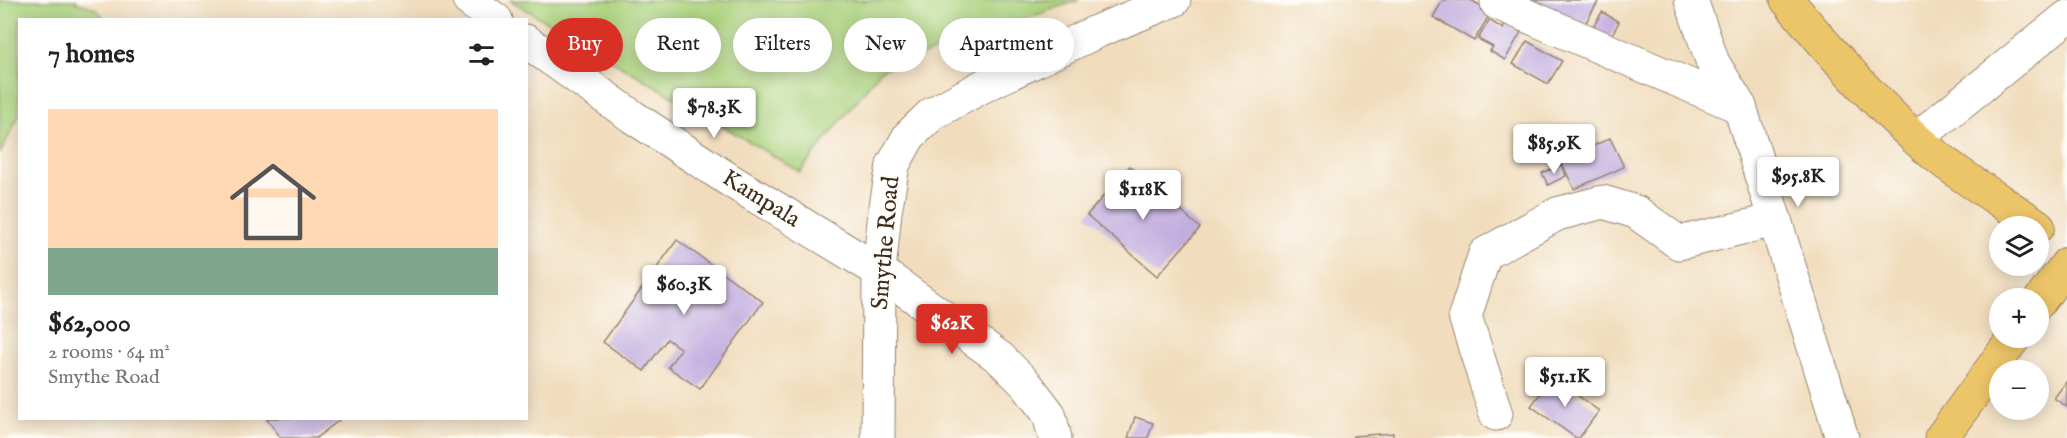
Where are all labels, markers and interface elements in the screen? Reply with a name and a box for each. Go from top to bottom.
chip: Buy [546,18,623,72]
chip: Rent [635,18,721,72]
chip: Filters [733,18,832,72]
chip: New [844,18,927,72]
chip: Apartment [939,18,1074,72]
text: 7 homes [48,38,135,71]
icon: filters [465,38,498,71]
pin: $78.3K [665,88,763,139]
text: $78.3K [687,95,741,120]
pin: $85.9K [1505,124,1603,175]
text: $85.9K [1527,131,1581,156]
icon: home [219,148,327,256]
pin: $95.8K [1749,157,1847,208]
street label: Kampala [716,163,806,235]
text: $95.8K [1771,164,1825,189]
pin: $118K [1101,170,1185,221]
street label: Smythe Road [865,175,907,311]
text: $118K [1119,177,1167,202]
map controls [1989,216,2049,420]
button: layers [1989,216,2049,276]
pin: $60.3K [635,265,733,316]
text: $60.3K [656,272,712,297]
button: + [1989,288,2049,348]
pin: $62K [916,304,988,355]
text: $62,000 [48,307,131,340]
text: $62K [930,311,974,336]
text: 2 rooms · 64 m² [48,340,170,365]
pin: $51.1K [1516,357,1614,408]
button: − [1989,360,2049,420]
text: $51.1K [1539,364,1591,389]
text: Smythe Road [48,365,160,390]

